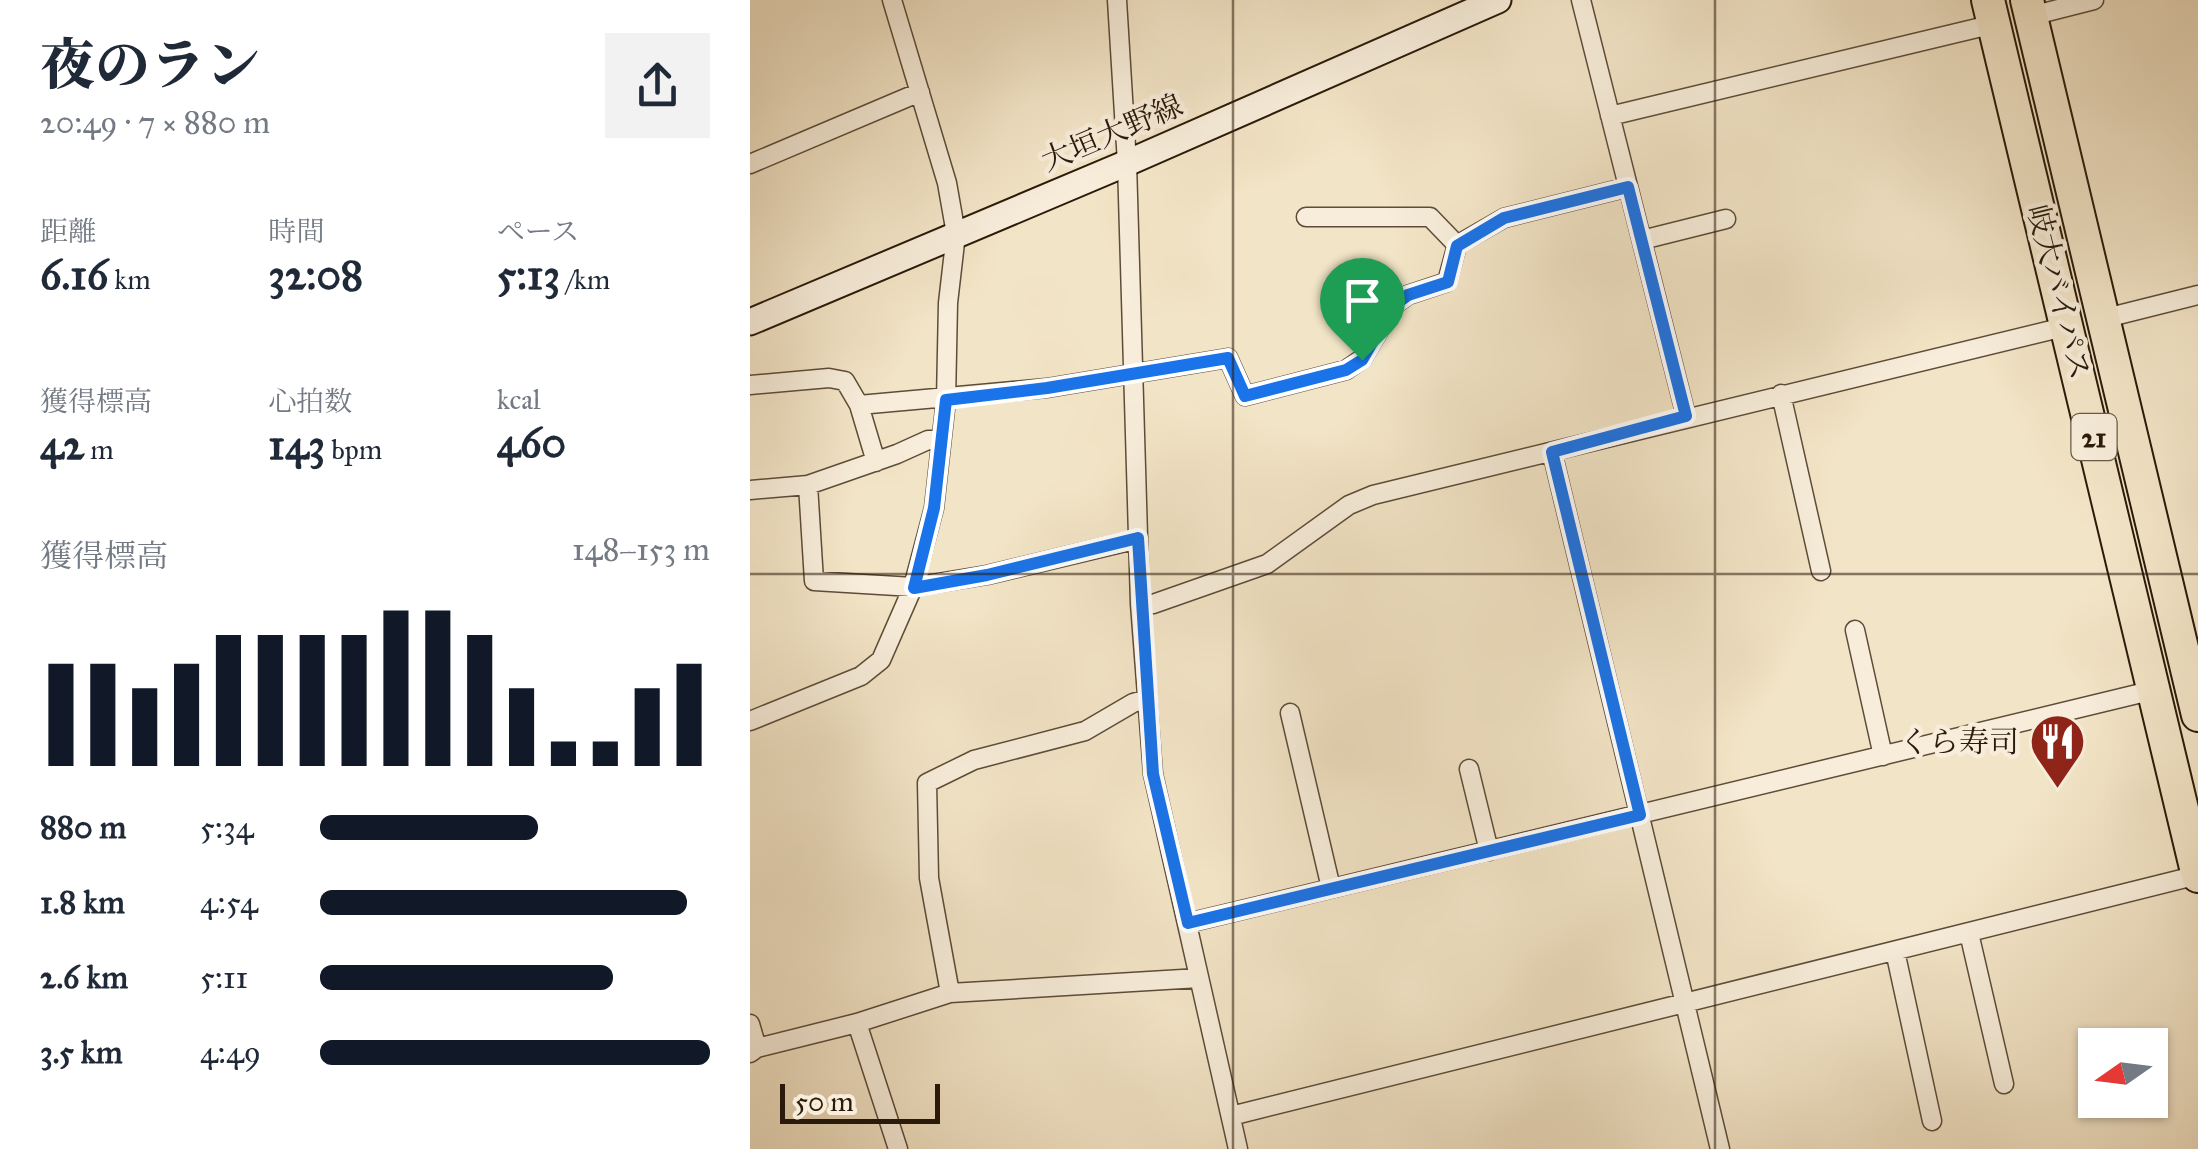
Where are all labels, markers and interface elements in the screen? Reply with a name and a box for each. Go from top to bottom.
text: 夜のラン [40,32,260,99]
button: share [605,33,710,138]
street label: 大垣大野線 [1036,87,1188,179]
text: 20:49 · 7 × 880 m [40,103,270,142]
street label: 岐大バイパス [2020,201,2098,383]
text: 距離 [40,214,96,249]
text: 時間 [268,214,324,249]
text: ペース [497,214,579,249]
text: 6.16 [40,249,108,301]
text: 32:08 [268,249,363,301]
text: 5:13 [497,249,560,301]
pin [1320,258,1405,361]
text: km [108,262,151,297]
text: /km [560,262,610,297]
icon: arrive [1335,273,1390,328]
text: kcal [497,382,541,417]
text: 獲得標高 [40,384,152,419]
text: 心拍数 [268,384,352,419]
road number: 21 [2072,414,2116,460]
text: 460 [497,417,566,469]
text: 42 [40,419,84,471]
text: 143 [268,419,325,471]
text: m [84,432,114,467]
text: bpm [325,432,382,467]
text: 148–153 m [572,530,710,569]
text: 獲得標高 [40,537,168,576]
restaurant icon: くら寿司 [2028,712,2088,791]
place label: くら寿司 [1899,724,2019,760]
text: 880 m [40,808,126,847]
text: 5:34 [200,808,254,847]
text: 1.8 km [40,883,125,922]
text: 4:54 [200,883,258,922]
text: 2.6 km [40,958,128,997]
text: 5:11 [200,958,248,997]
north arrow [2078,1028,2168,1118]
map controls [2078,1028,2168,1118]
text: 3.5 km [40,1033,123,1072]
text: 4:49 [200,1033,261,1072]
scale bar [780,1079,940,1124]
text: 50 m [795,1084,854,1119]

